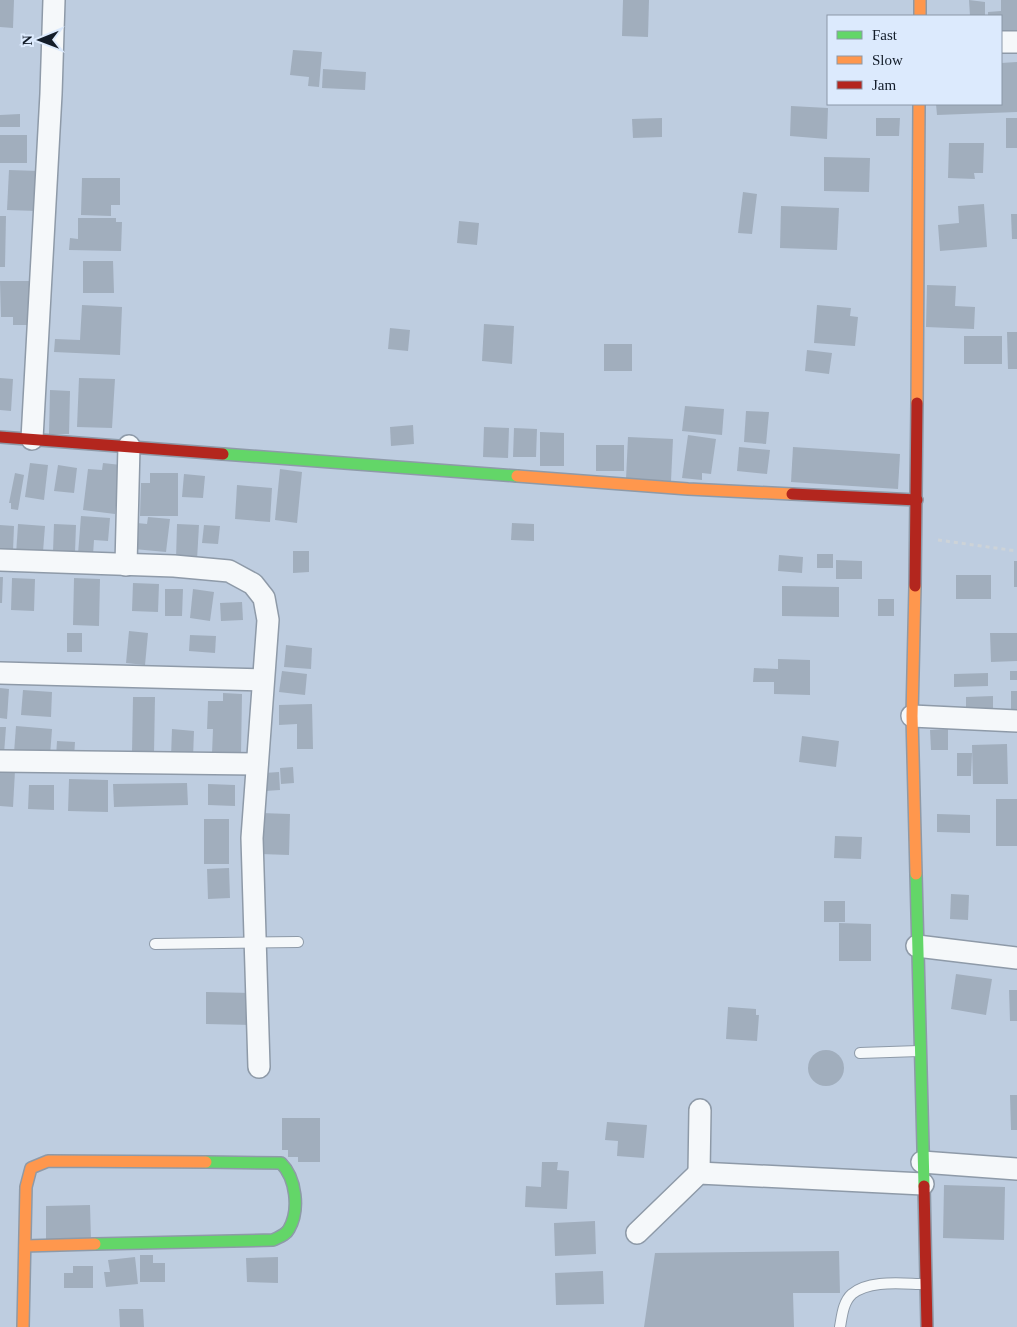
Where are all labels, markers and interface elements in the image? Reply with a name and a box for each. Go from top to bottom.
north arrow [15,15,65,65]
legend [827,15,1002,105]
text: Fast [872,27,898,43]
text: N [20,35,35,45]
text: Slow [872,52,903,68]
text: Jam [872,77,896,93]

